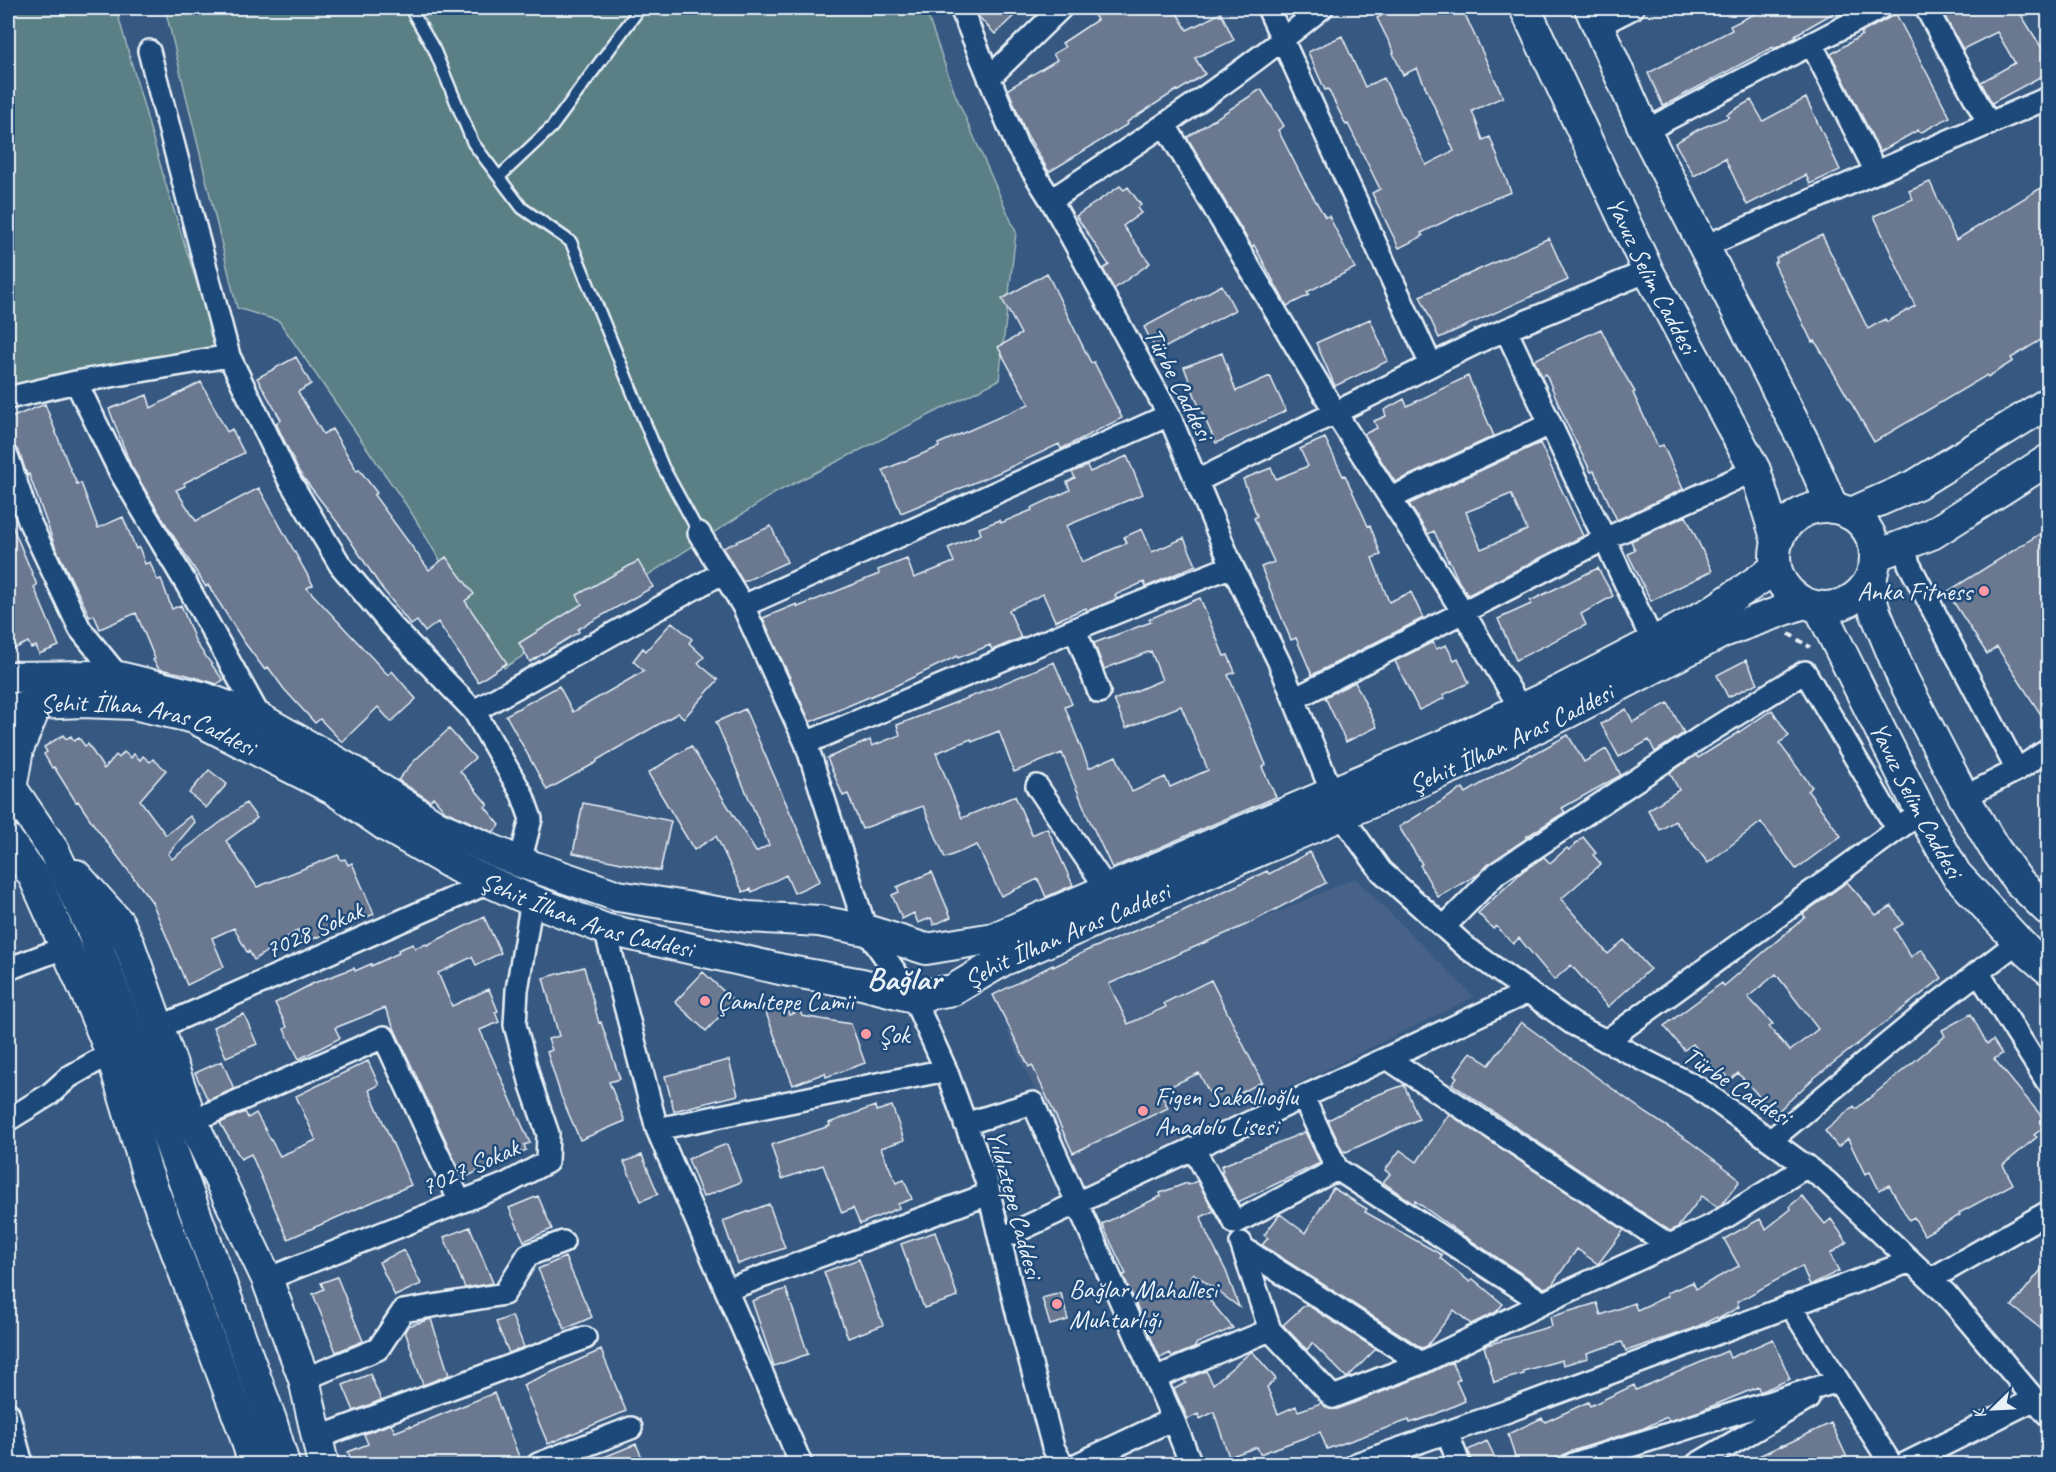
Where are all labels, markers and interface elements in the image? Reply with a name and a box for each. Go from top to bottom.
street label: Yavuz Selim Caddesi [1599,191,1707,362]
street label: Türbe Caddesi [1137,322,1223,449]
place label: Anka Fitness [1857,575,1974,608]
marker: Anka Fitness [1977,584,1991,598]
street label: Şehit İlhan Aras Caddesi [1404,674,1621,801]
street label: Şehit İlhan Aras Caddesi [39,685,264,765]
street label: Yavuz Selim Caddesi [1862,716,1973,886]
street label: Şehit İlhan Aras Caddesi [476,863,699,966]
street label: Şehit İlhan Aras Caddesi [958,873,1177,996]
street label: 7028 Sokak [260,893,370,966]
district label: Bağlar [867,958,944,999]
place label: Çamlıtepe Camii [717,985,857,1018]
marker: Çamlıtepe Camii [698,994,712,1008]
place label: Şok [878,1018,912,1051]
marker: Şok [859,1027,873,1041]
street label: Türbe Caddesi [1677,1039,1800,1135]
place label: Figen Sakallıoğlu Anadolu Lisesi [1155,1080,1299,1143]
marker: Figen Sakallıoğlu Anadolu Lisesi [1136,1104,1150,1118]
street label: Yıldıztepe Caddesi [979,1126,1052,1285]
street label: 7027 Sokak [416,1130,526,1203]
place label: Bağlar Mahallesi Muhtarlığı [1069,1273,1220,1336]
marker: Bağlar Mahallesi Muhtarlığı [1050,1297,1064,1311]
north arrow [1963,1379,2023,1439]
text: K [1968,1403,1991,1422]

